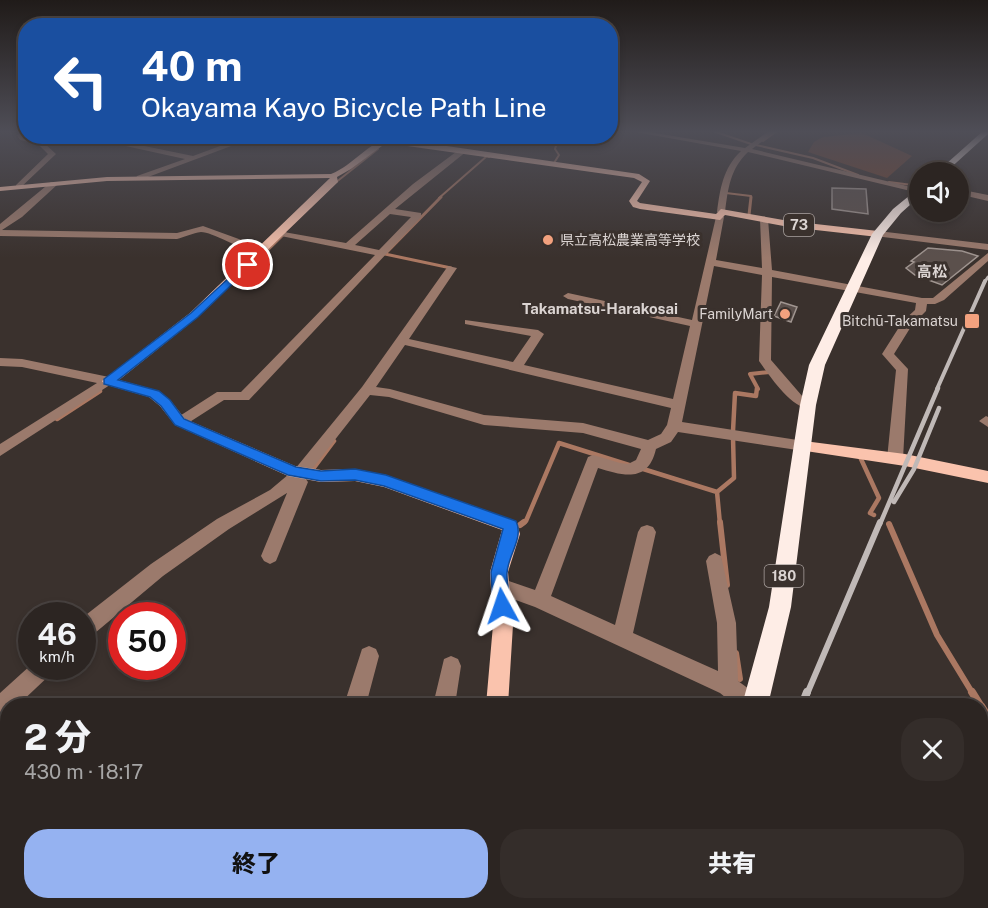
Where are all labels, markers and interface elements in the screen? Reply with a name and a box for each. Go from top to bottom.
text: 40 m [141,41,243,90]
icon: left [42,42,120,120]
text: Okayama Kayo Bicycle Path Line [141,91,547,123]
map controls [909,162,969,222]
button: sound [909,162,969,222]
road number: 73 [784,214,814,236]
place label: 県立高松農業高等学校 [560,232,700,248]
marker: 県立高松農業高等学校 [541,233,555,247]
pin [222,239,273,290]
icon: arrive [231,248,264,281]
district label: 高松 [917,263,947,280]
district label: Takamatsu-Harakosai [522,300,678,317]
place label: FamilyMart [699,306,773,322]
marker: FamilyMart [778,307,792,321]
marker: Bitchū-Takamatsu [963,312,981,330]
place label: Bitchū-Takamatsu [842,313,958,329]
road number: 180 [764,565,804,587]
position arrow [470,574,534,638]
speed limit sign: 50 [108,602,186,680]
text: 46 [37,616,77,652]
text: km/h [39,648,75,665]
text: 2 分 [24,716,91,758]
button: close [901,718,964,781]
text: 430 m · 18:17 [24,760,143,784]
button: 終了 [24,829,488,898]
button: 共有 [500,829,964,898]

